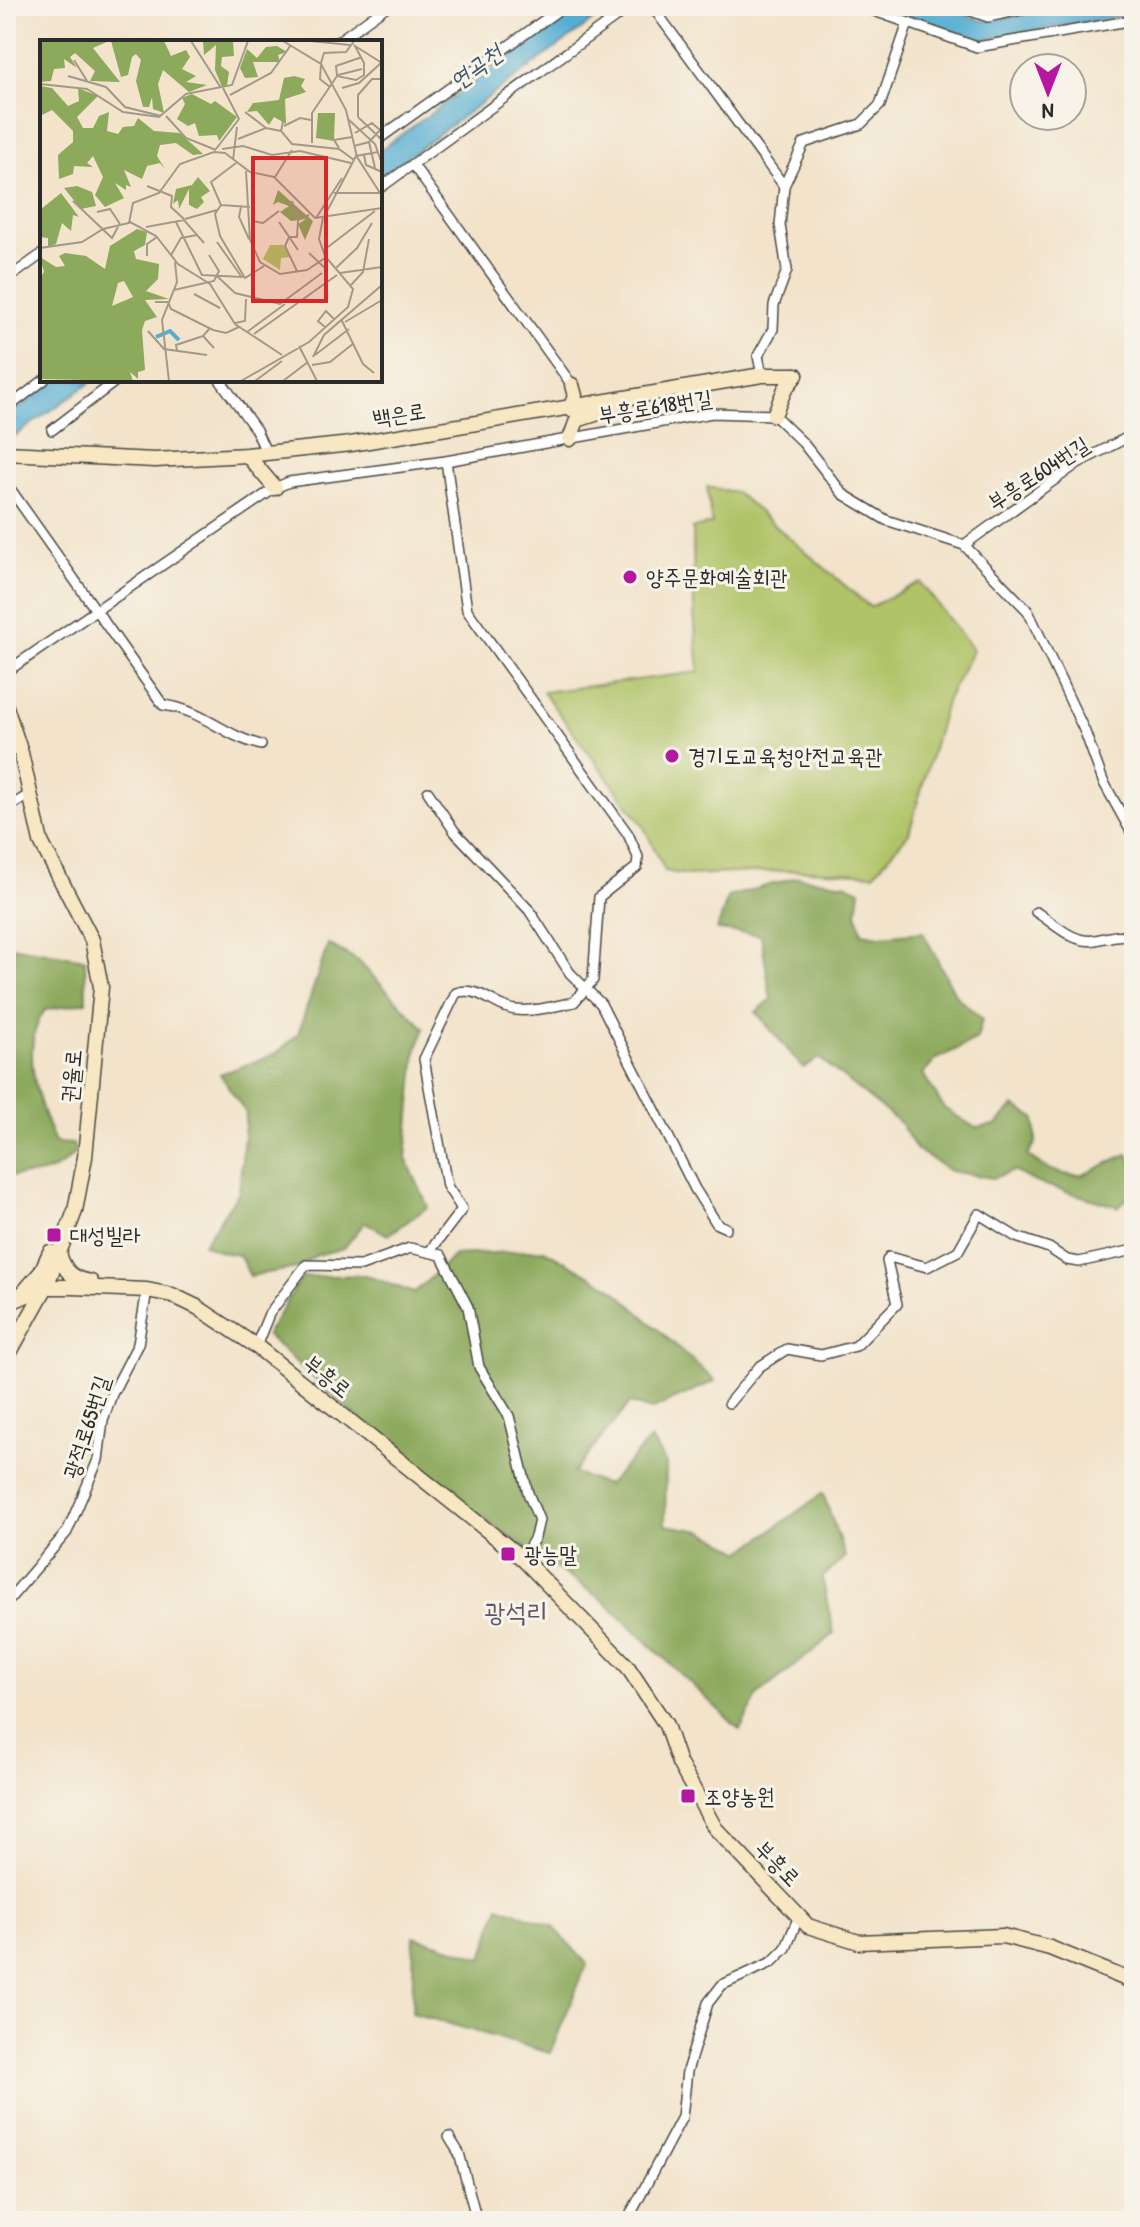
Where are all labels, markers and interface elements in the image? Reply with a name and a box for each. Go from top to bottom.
water label: 연곡천 [443,35,510,96]
inset map [40,40,382,382]
north arrow [1008,52,1088,132]
text: N [1042,97,1054,127]
street label: 부흥로618번길 [596,382,714,430]
street label: 백은로 [370,395,428,433]
street label: 부흥로604번길 [981,429,1095,517]
place label: 양주문화예술회관 [646,562,788,592]
marker: 양주문화예술회관 [621,568,639,586]
place label: 경기도교육청안전교육관 [688,741,883,771]
marker: 경기도교육청안전교육관 [663,747,681,765]
street label: 권율로 [54,1048,88,1104]
place label: 대성빌라 [70,1220,141,1250]
marker: 대성빌라 [45,1226,63,1244]
street label: 부흥로 [298,1348,358,1404]
street label: 광적로65번길 [55,1371,117,1482]
place label: 광능말 [524,1539,577,1569]
marker: 광능말 [499,1545,517,1563]
district label: 광석리 [485,1594,547,1629]
place label: 조양농원 [704,1781,775,1811]
marker: 조양농원 [679,1787,697,1805]
street label: 부흥로 [749,1833,807,1893]

